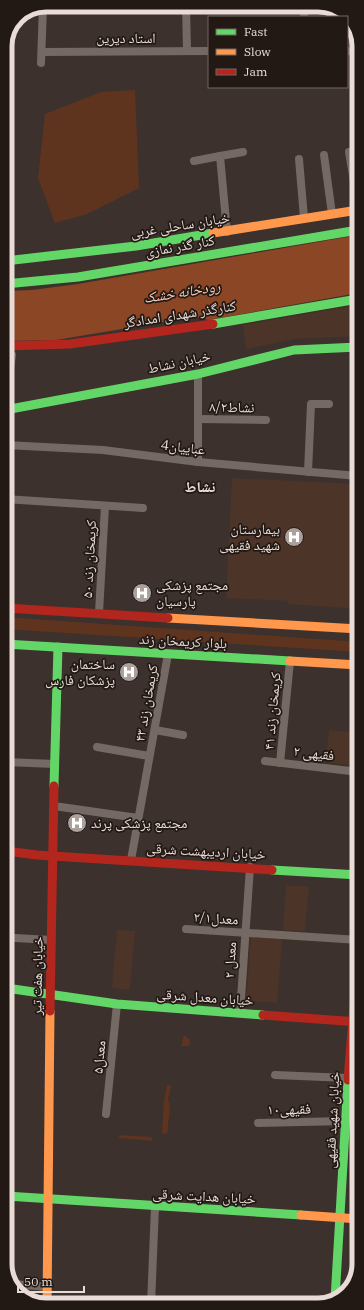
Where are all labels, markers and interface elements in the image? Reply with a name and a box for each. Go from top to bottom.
legend [208,16,348,88]
text: Fast [244,24,268,39]
street label: استاد دیرین [96,29,156,47]
text: Slow [244,44,271,59]
text: Jam [244,64,268,79]
street label: خیابان ساحلی غربی [129,208,231,242]
street label: کنار گذر نمازی [144,231,216,261]
water label: رودخانه خشک [142,276,222,307]
street label: کنارگذر شهدای امدادگر [122,296,238,332]
street label: خیابان نشاط [146,347,212,377]
street label: نشاط۸/۲ [209,398,255,416]
street label: عباییان4 [160,435,206,459]
district label: نشاط [185,477,215,496]
street label: کریمخان زند ۵۰ [78,519,100,598]
place label: بیمارستان شهید فقیهی [219,520,280,554]
hospital icon: بیمارستان شهید فقیهی [283,526,305,548]
place label: مجتمع پزشکی پارسیان [156,576,228,610]
hospital icon: مجتمع پزشکی پارسیان [131,582,153,604]
street label: بلوار کریمخان زند [139,630,228,652]
place label: ساختمان پزشکان فارس [45,655,115,689]
hospital icon: ساختمان پزشکان فارس [118,661,140,683]
street label: کریمخان زند ۴۳ [130,663,162,743]
street label: کریمخان زند ۴۱ [260,671,284,751]
street label: ۲ فقیهی [293,742,335,764]
hospital icon: مجتمع پزشکی پرند [66,812,88,834]
place label: مجتمع پزشکی پرند [91,814,187,833]
street label: خیابان اردیبهشت شرقی [146,839,266,863]
street label: ۲/۱معدل [193,907,239,929]
street label: خیابان هفت تیر [27,936,47,1017]
street label: معدل ۲ [220,941,240,979]
street label: خیابان معدل شرقی [156,985,254,1009]
street label: معدل۵ [89,1040,109,1074]
street label: خیابان شهید فقیهی [320,1071,344,1169]
street label: فقیهی۱۰ [267,1100,311,1118]
street label: خیابان هدایت شرقی [152,1184,256,1208]
scale bar [18,1268,84,1294]
text: 50 m [24,1274,53,1289]

